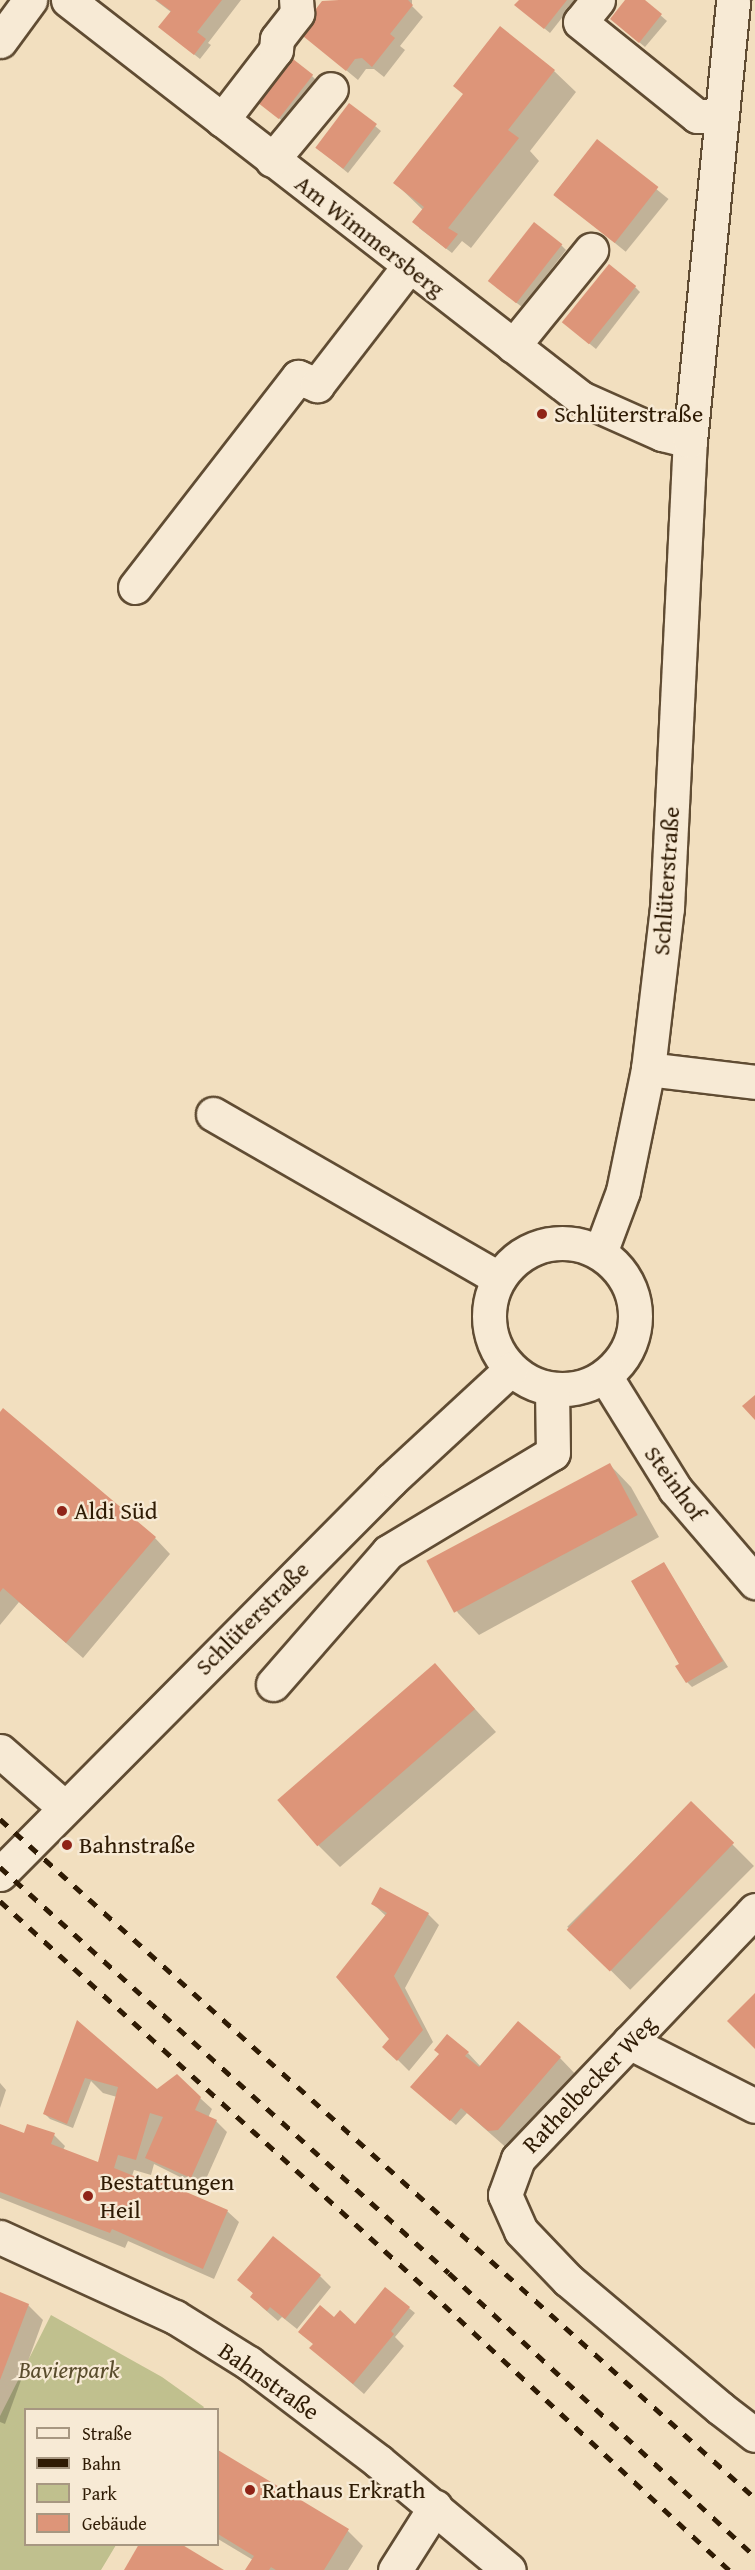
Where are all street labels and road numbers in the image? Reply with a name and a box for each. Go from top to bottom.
street label: Am Wimmersberg [289,169,451,303]
street label: Schlüterstraße [646,806,686,956]
street label: Steinhof [638,1440,712,1526]
street label: Schlüterstraße [189,1555,315,1681]
street label: Rathelbecker Weg [516,2009,662,2159]
street label: Bahnstraße [213,2336,325,2426]

